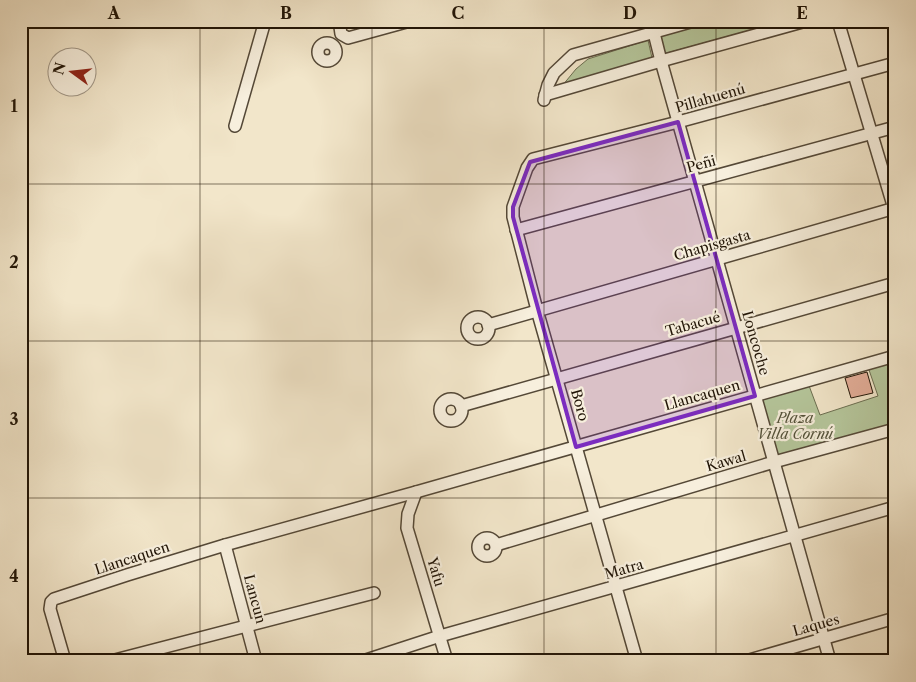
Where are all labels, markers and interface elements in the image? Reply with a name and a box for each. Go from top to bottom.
text: A [107,3,121,23]
text: B [280,3,292,23]
text: C [452,3,464,23]
text: D [623,3,637,23]
text: E [796,3,808,23]
north arrow [48,48,98,98]
text: N [49,60,70,77]
street label: Pillahuenú [673,79,747,117]
text: 1 [10,96,18,116]
street label: Peñi [684,151,718,177]
street label: Chapisgasta [672,225,753,265]
text: 2 [9,252,19,272]
street label: Tabacué [664,308,723,340]
street label: Loncoche [738,309,774,378]
street label: Llancaquen [662,376,742,414]
street label: Boro [567,387,593,423]
text: 3 [9,409,19,429]
park label: Plaza Villa Cornú [757,409,834,443]
street label: Kawal [704,447,748,475]
street label: Llancaquen [92,537,172,579]
street label: Yafu [423,554,449,589]
street label: Matra [602,555,646,583]
text: 4 [9,566,19,586]
street label: Lancun [240,572,270,626]
street label: Laques [791,610,841,640]

